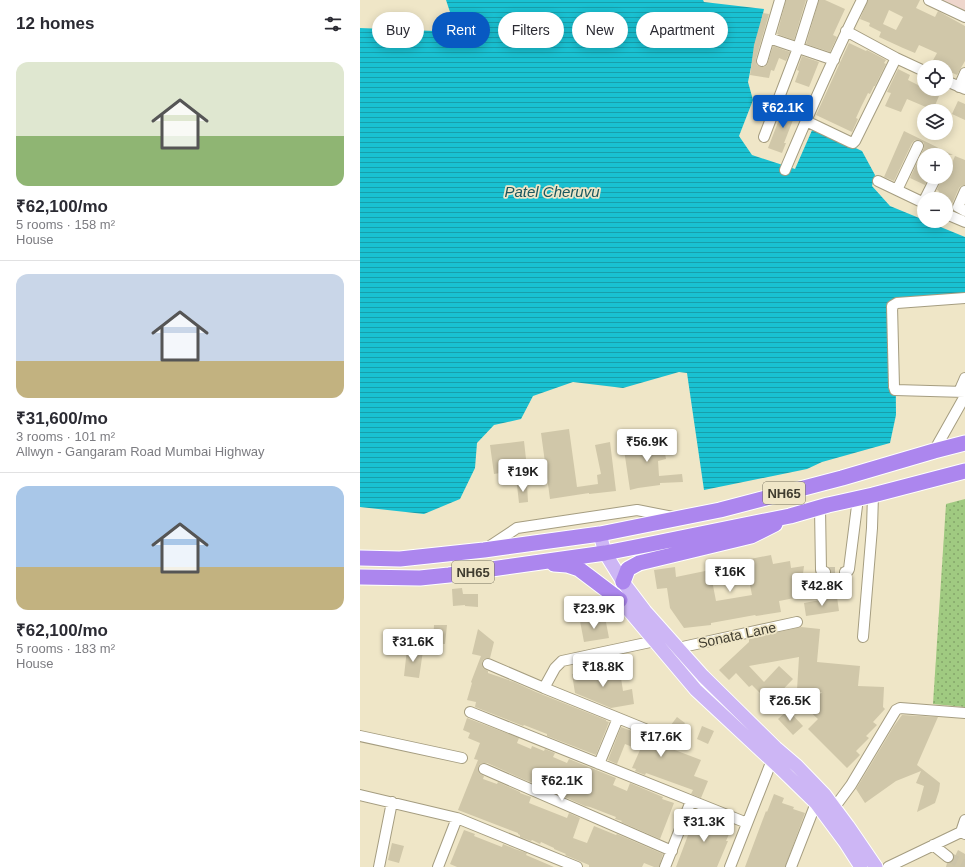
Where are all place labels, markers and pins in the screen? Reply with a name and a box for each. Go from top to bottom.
pin: ₹62.1K [750,95,816,129]
pin: ₹56.9K [614,429,680,463]
pin: ₹19K [499,459,547,493]
pin: ₹16K [706,559,754,593]
pin: ₹42.8K [789,573,855,607]
pin: ₹23.9K [561,596,627,630]
pin: ₹31.6K [380,629,446,663]
pin: ₹18.8K [570,654,636,688]
pin: ₹26.5K [757,688,823,722]
pin: ₹17.6K [628,724,694,758]
pin: ₹62.1K [529,768,595,802]
pin: ₹31.3K [671,809,737,843]

